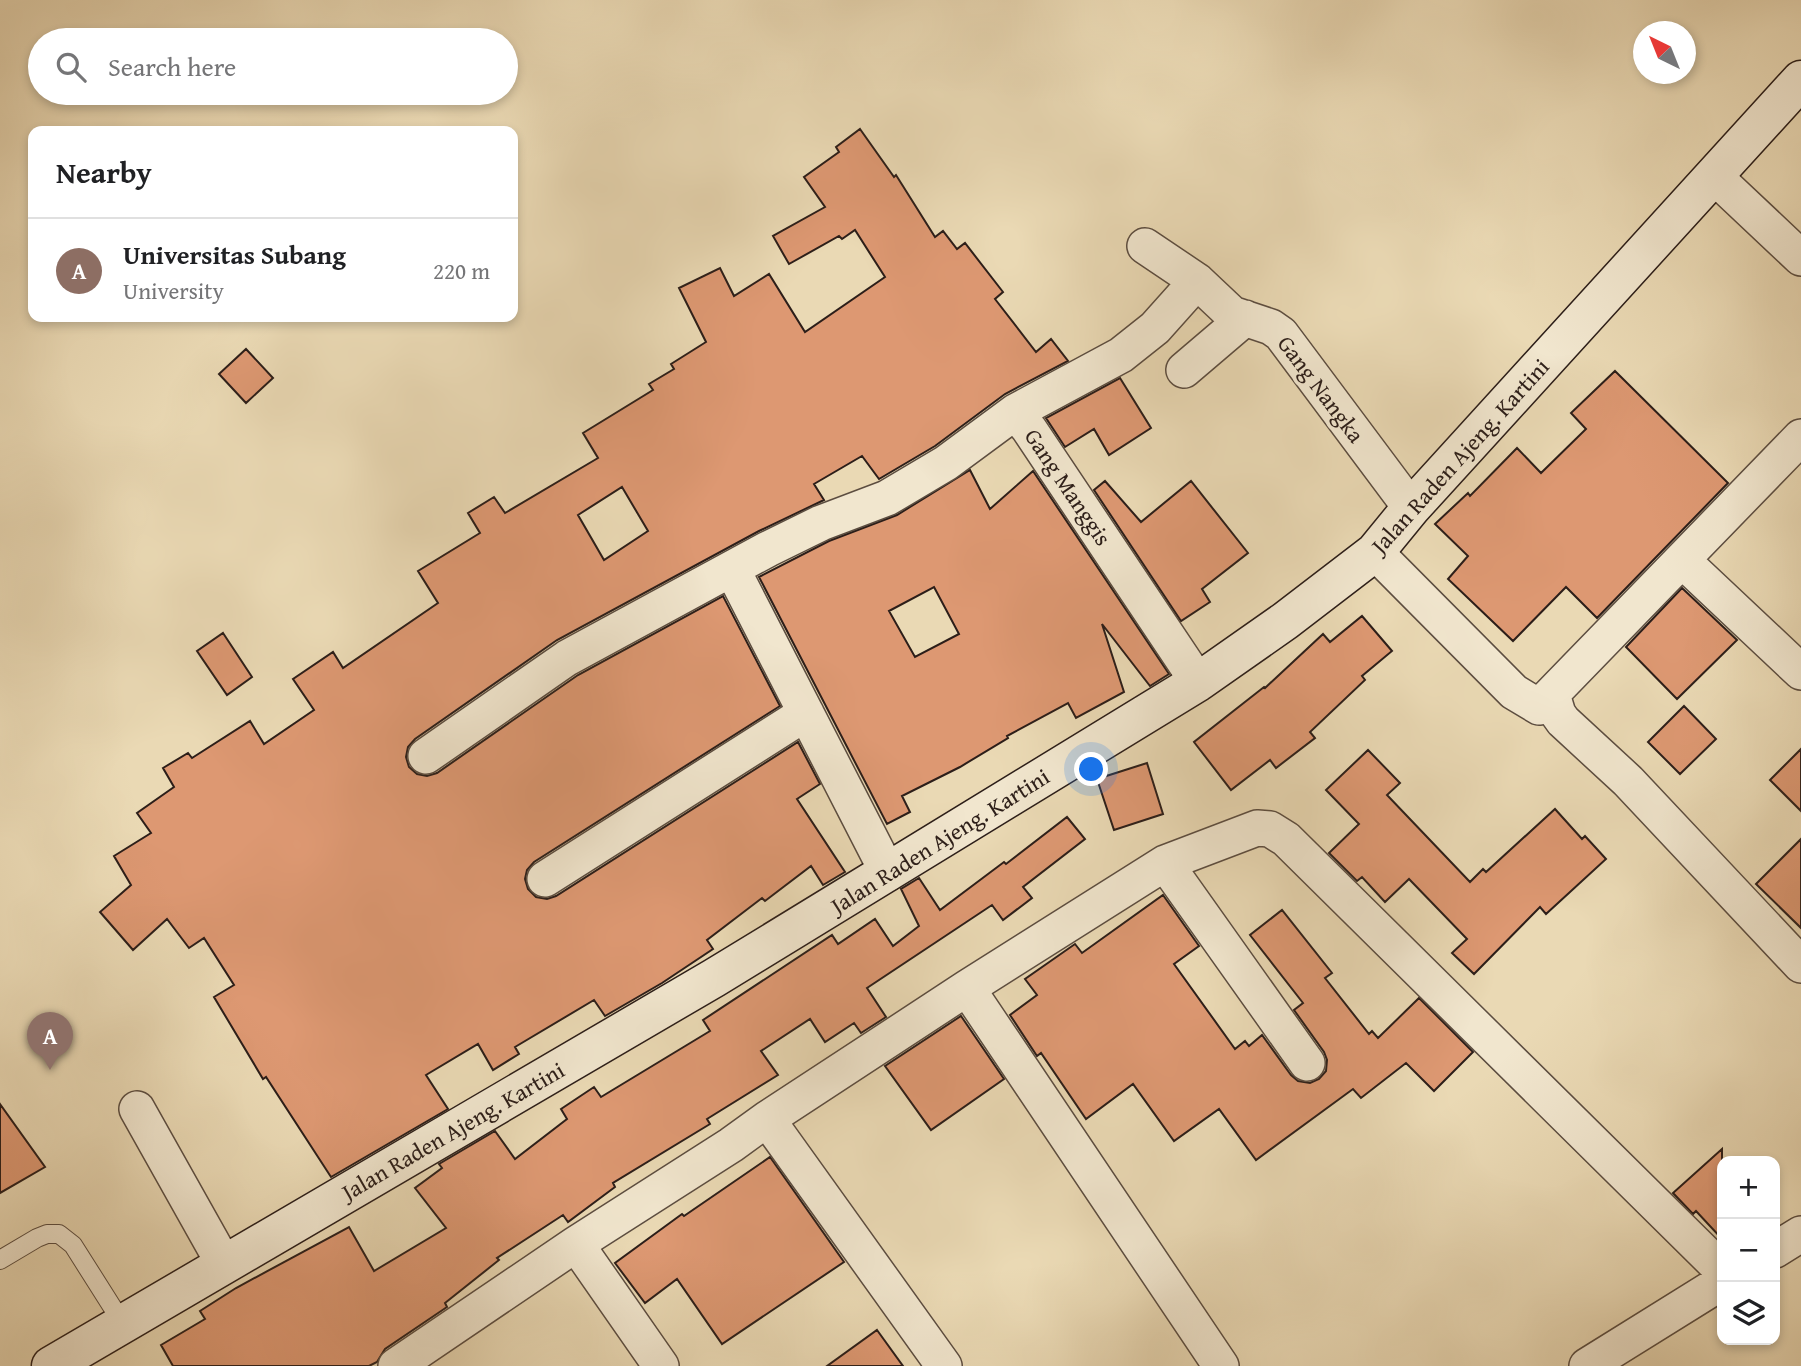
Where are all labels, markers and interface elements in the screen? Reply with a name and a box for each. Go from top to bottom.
north arrow [1633,21,1696,84]
search box [28,28,518,105]
text: Search here [108,47,236,86]
icon: search [52,48,90,86]
text: Nearby [56,150,152,194]
text: Universitas Subang [123,235,346,274]
text: A [72,254,86,287]
text: 220 m [433,254,490,287]
text: University [123,274,224,307]
street label: Gang Nangka [1270,328,1373,449]
street label: Jalan Raden Ajeng. Kartini [1361,351,1556,563]
street label: Gang Manggis [1017,422,1120,552]
your location [1074,752,1108,786]
street label: Jalan Raden Ajeng. Kartini [821,760,1056,923]
pin: A [27,1012,73,1070]
street label: Jalan Raden Ajeng. Kartini [333,1053,570,1209]
map controls [1717,1156,1780,1345]
button: + [1717,1156,1780,1219]
button: − [1717,1219,1780,1282]
button: layers [1717,1282,1780,1345]

